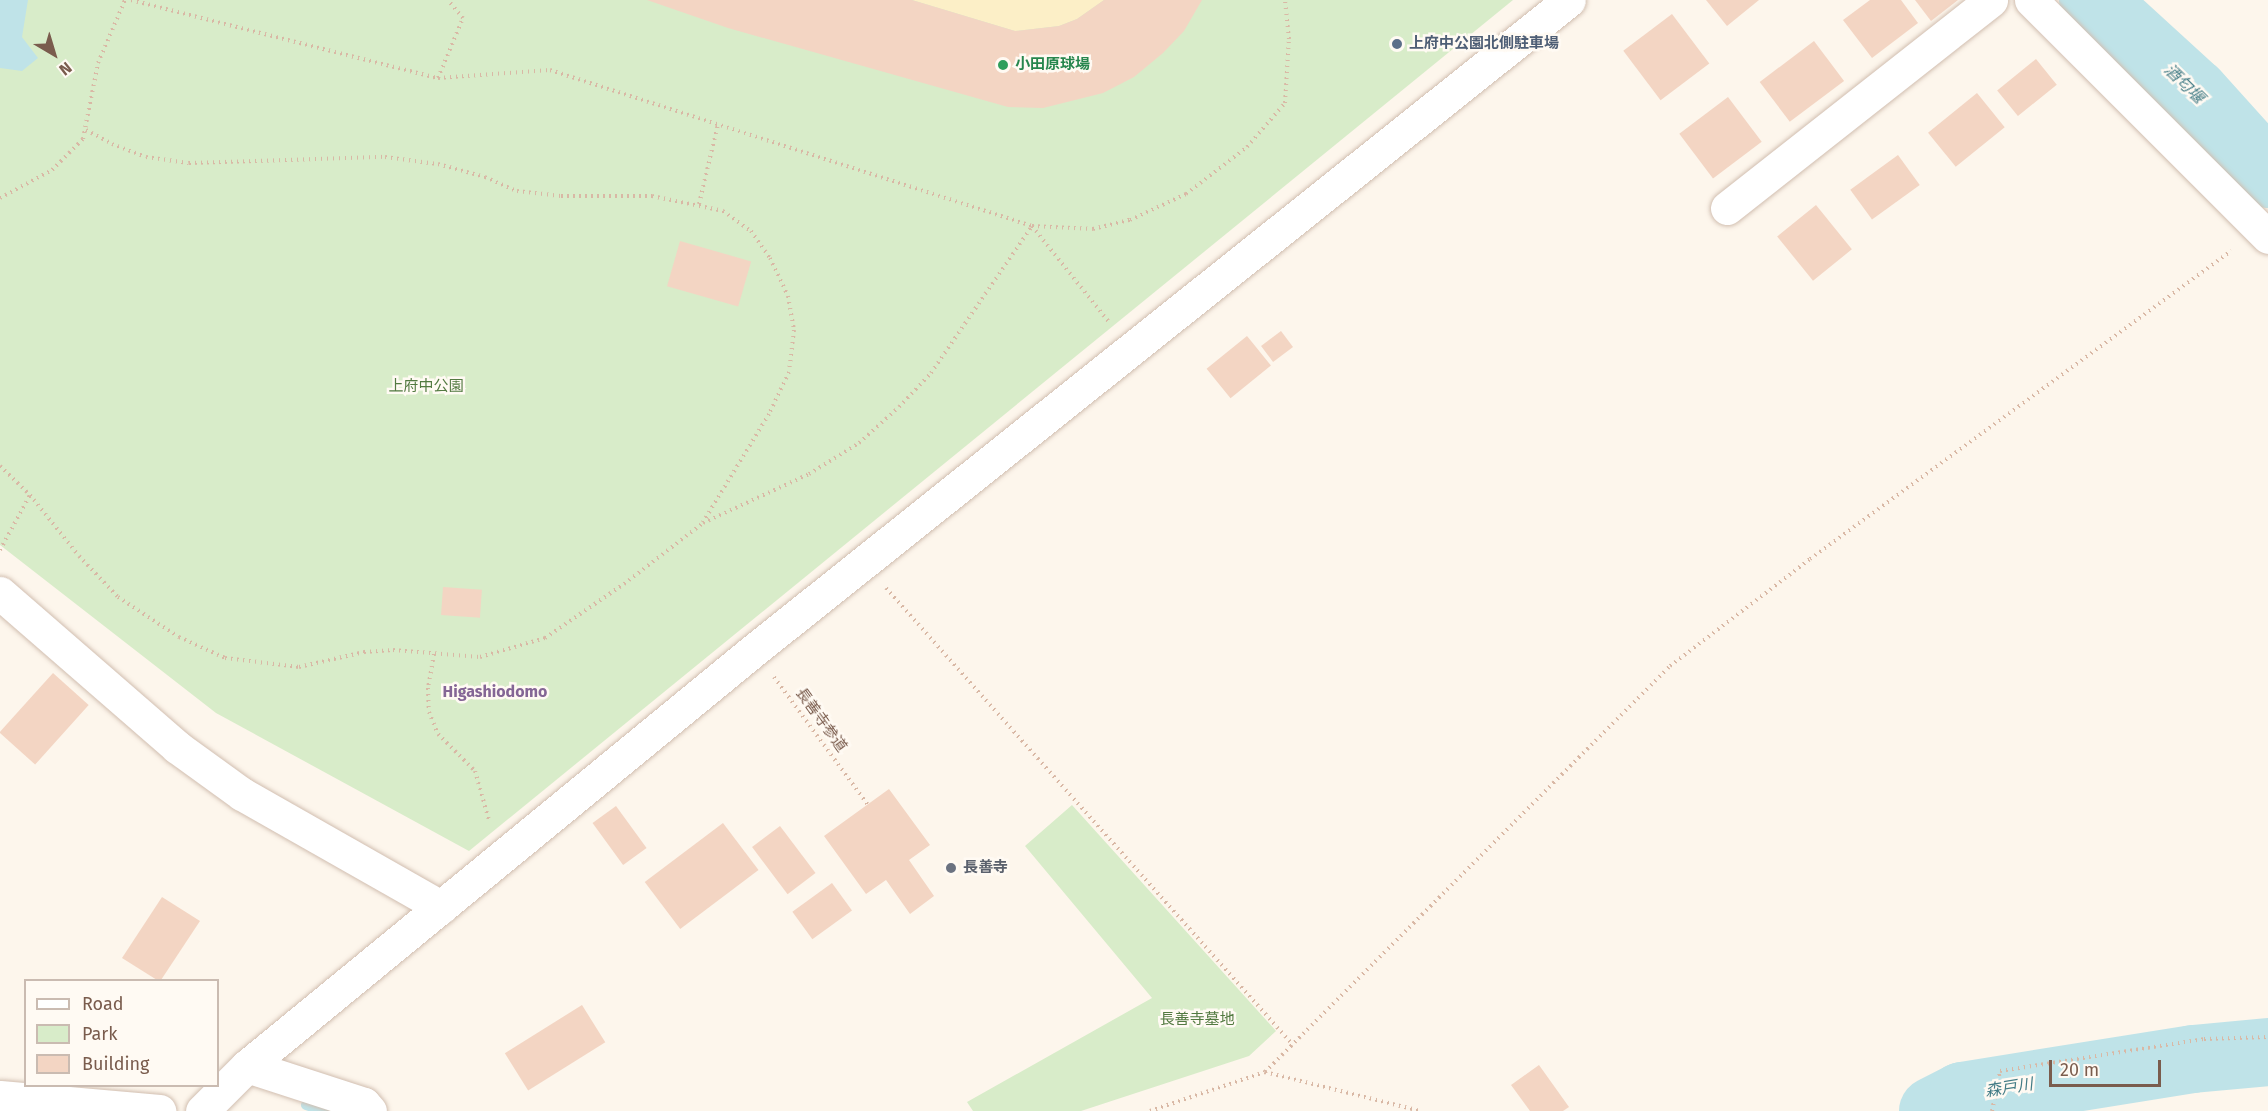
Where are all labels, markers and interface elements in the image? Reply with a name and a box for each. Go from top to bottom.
north arrow [24,24,84,84]
place label: 上府中公園北側駐車場 [1409,35,1559,53]
marker: 上府中公園北側駐車場 [1390,37,1404,51]
place label: 小田原球場 [1015,56,1090,74]
text: N [55,58,75,79]
marker: 小田原球場 [996,58,1010,72]
water label: 酒匂堰 [2160,60,2208,108]
park label: 上府中公園 [389,378,463,396]
district label: Higashiodomo [443,682,547,702]
street label: 長善寺参道 [792,684,850,756]
place label: 長善寺 [963,859,1008,877]
marker: 長善寺 [944,861,958,875]
legend [24,979,219,1087]
text: Road [82,993,124,1015]
park label: 長善寺墓地 [1160,1011,1234,1029]
text: Park [82,1023,117,1045]
scale bar [2052,1048,2164,1086]
text: Building [82,1053,149,1075]
text: 20 m [2060,1059,2099,1081]
water label: 森戸川 [1984,1075,2034,1101]

